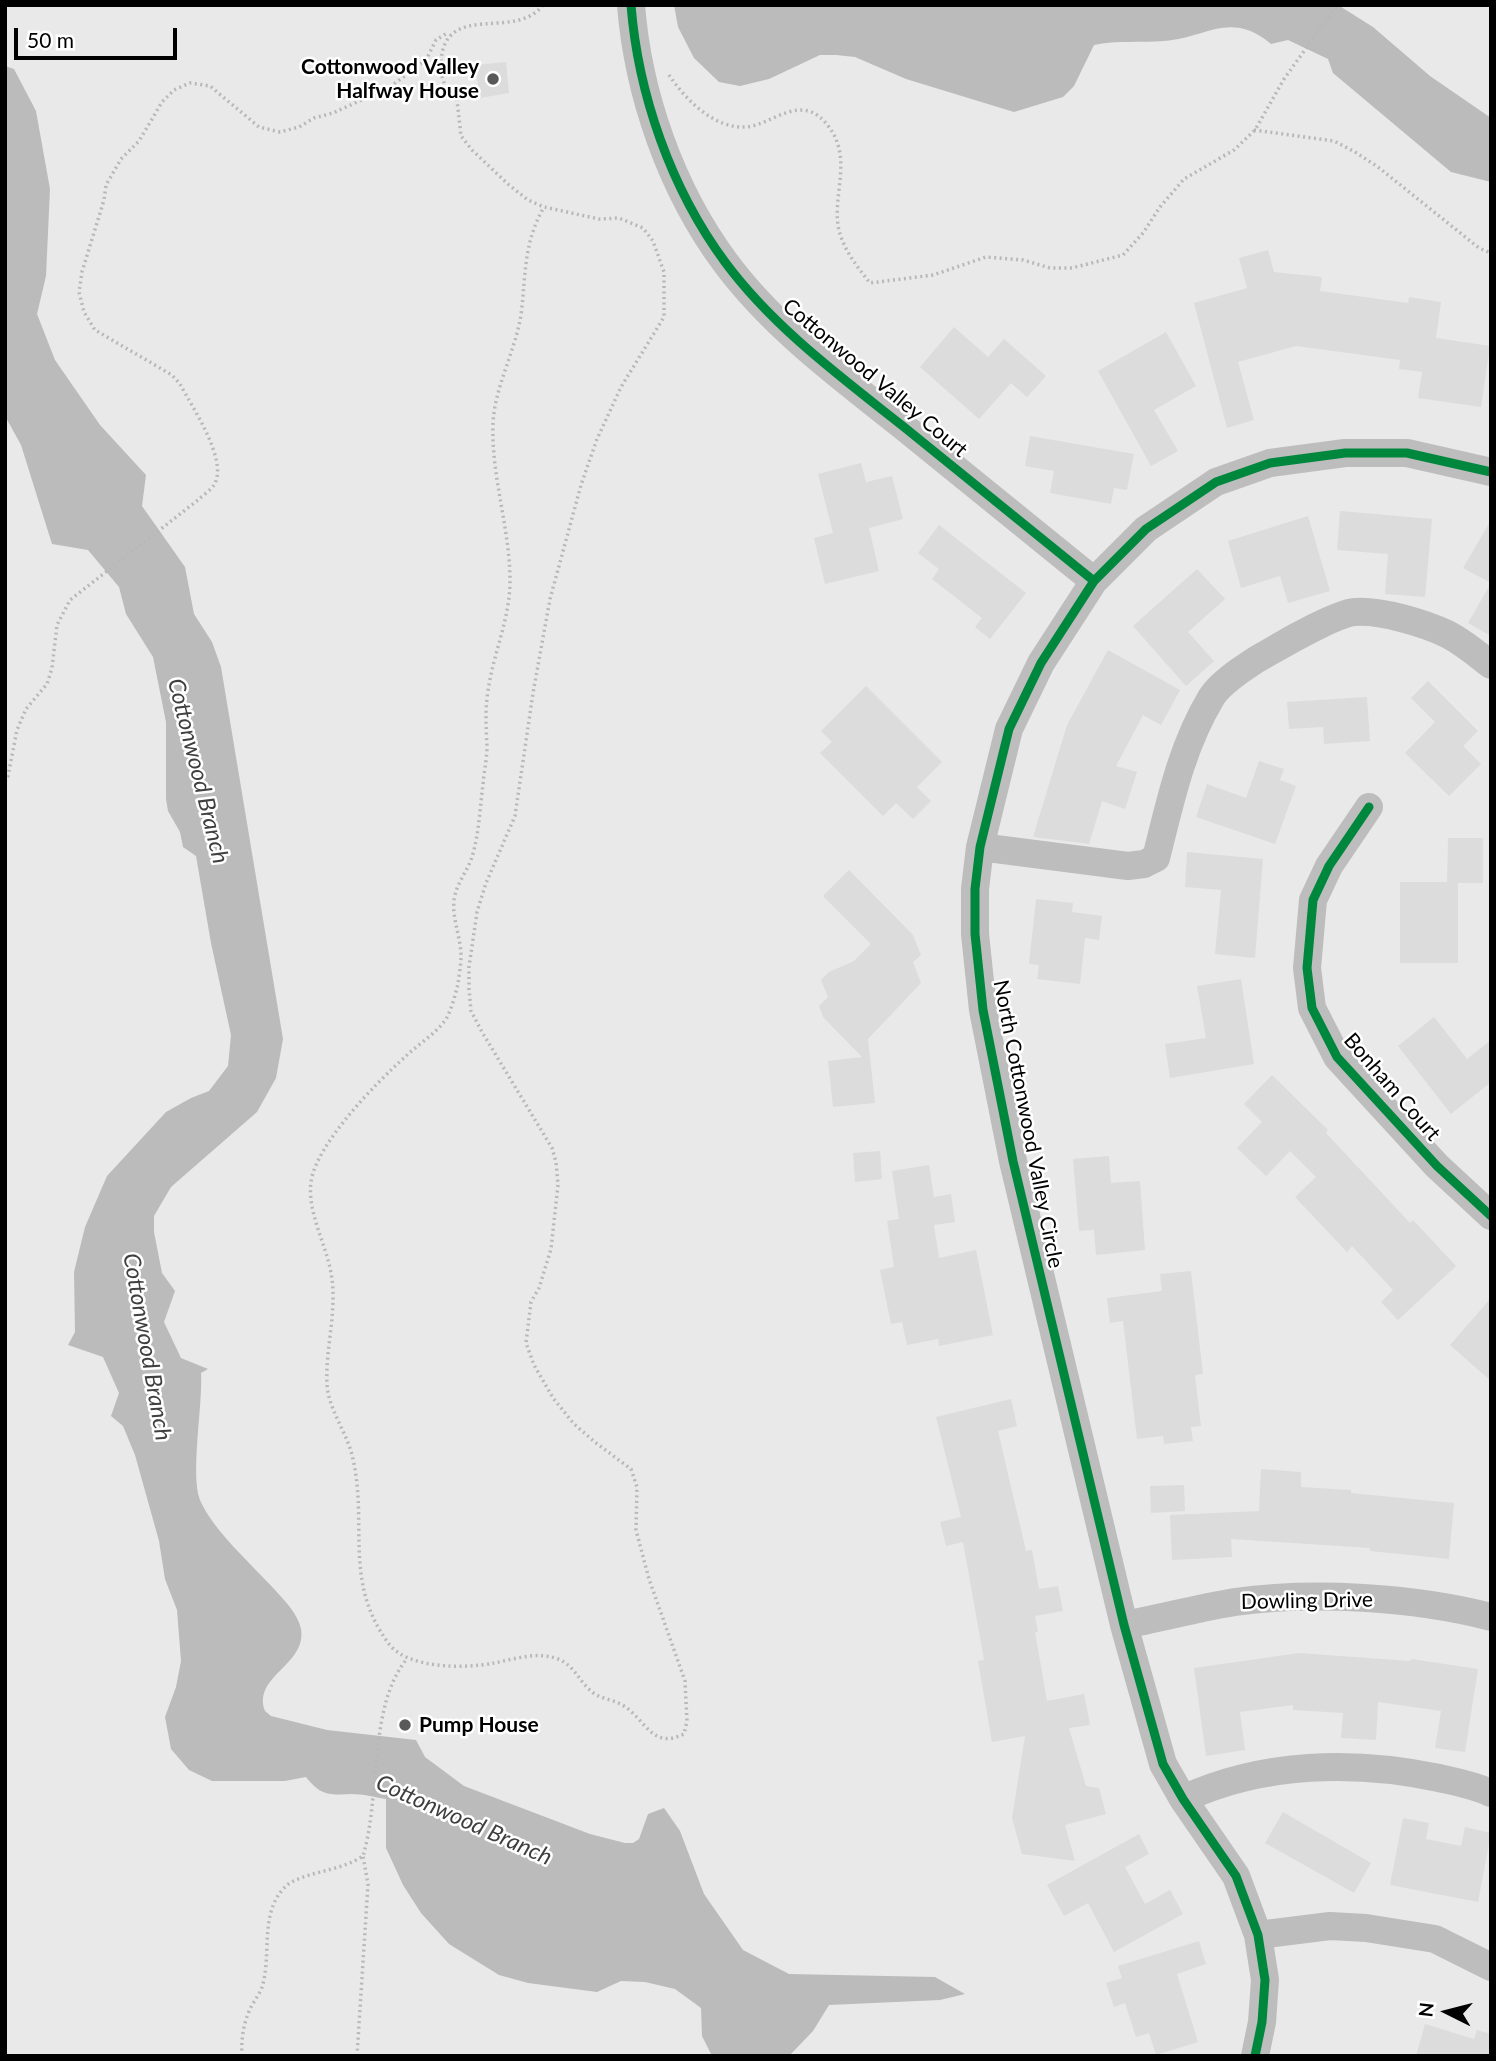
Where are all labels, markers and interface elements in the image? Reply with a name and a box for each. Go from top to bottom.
scale bar [18,14,180,58]
text: 50 m [27,27,74,52]
place label: Cottonwood Valley Halfway House [301,54,479,104]
marker: Cottonwood Valley Halfway House [485,71,501,87]
street label: Cottonwood Valley Court [778,293,972,463]
water label: Cottonwood Branch [162,676,234,866]
street label: North Cottonwood Valley Circle [988,978,1068,1270]
street label: Bonham Court [1338,1028,1446,1146]
water label: Cottonwood Branch [117,1251,177,1443]
street label: Dowling Drive [1241,1587,1373,1615]
place label: Pump House [419,1712,539,1738]
marker: Pump House [397,1717,413,1733]
water label: Cottonwood Branch [372,1769,556,1871]
north arrow [1412,1977,1482,2047]
text: N [1413,2001,1438,2018]

